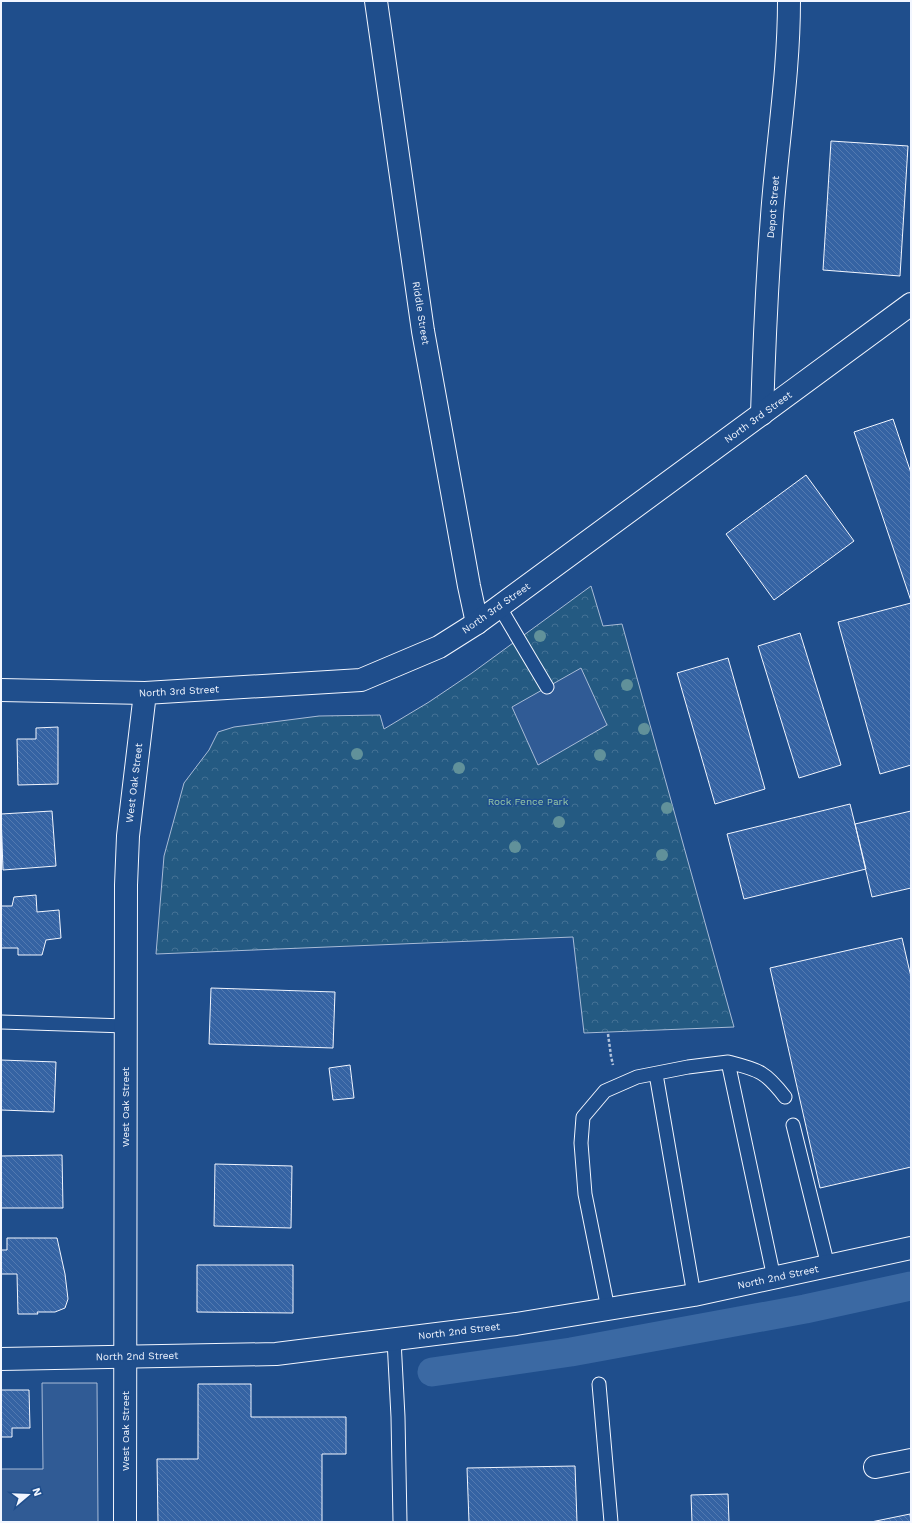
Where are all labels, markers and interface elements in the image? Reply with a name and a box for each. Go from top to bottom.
street label: Depot Street [765,174,781,239]
street label: Riddle Street [411,280,432,346]
street label: North 3rd Street [722,388,794,445]
street label: North 3rd Street [460,580,533,636]
street label: North 3rd Street [139,683,220,699]
street label: West Oak Street [124,742,144,823]
park label: Rock Fence Park [488,796,569,807]
street label: West Oak Street [120,1066,131,1147]
street label: North 2nd Street [736,1263,820,1291]
street label: North 2nd Street [417,1320,501,1341]
street label: North 2nd Street [96,1350,179,1362]
street label: West Oak Street [120,1390,131,1471]
north arrow [8,1475,48,1515]
text: N [30,1486,44,1498]

